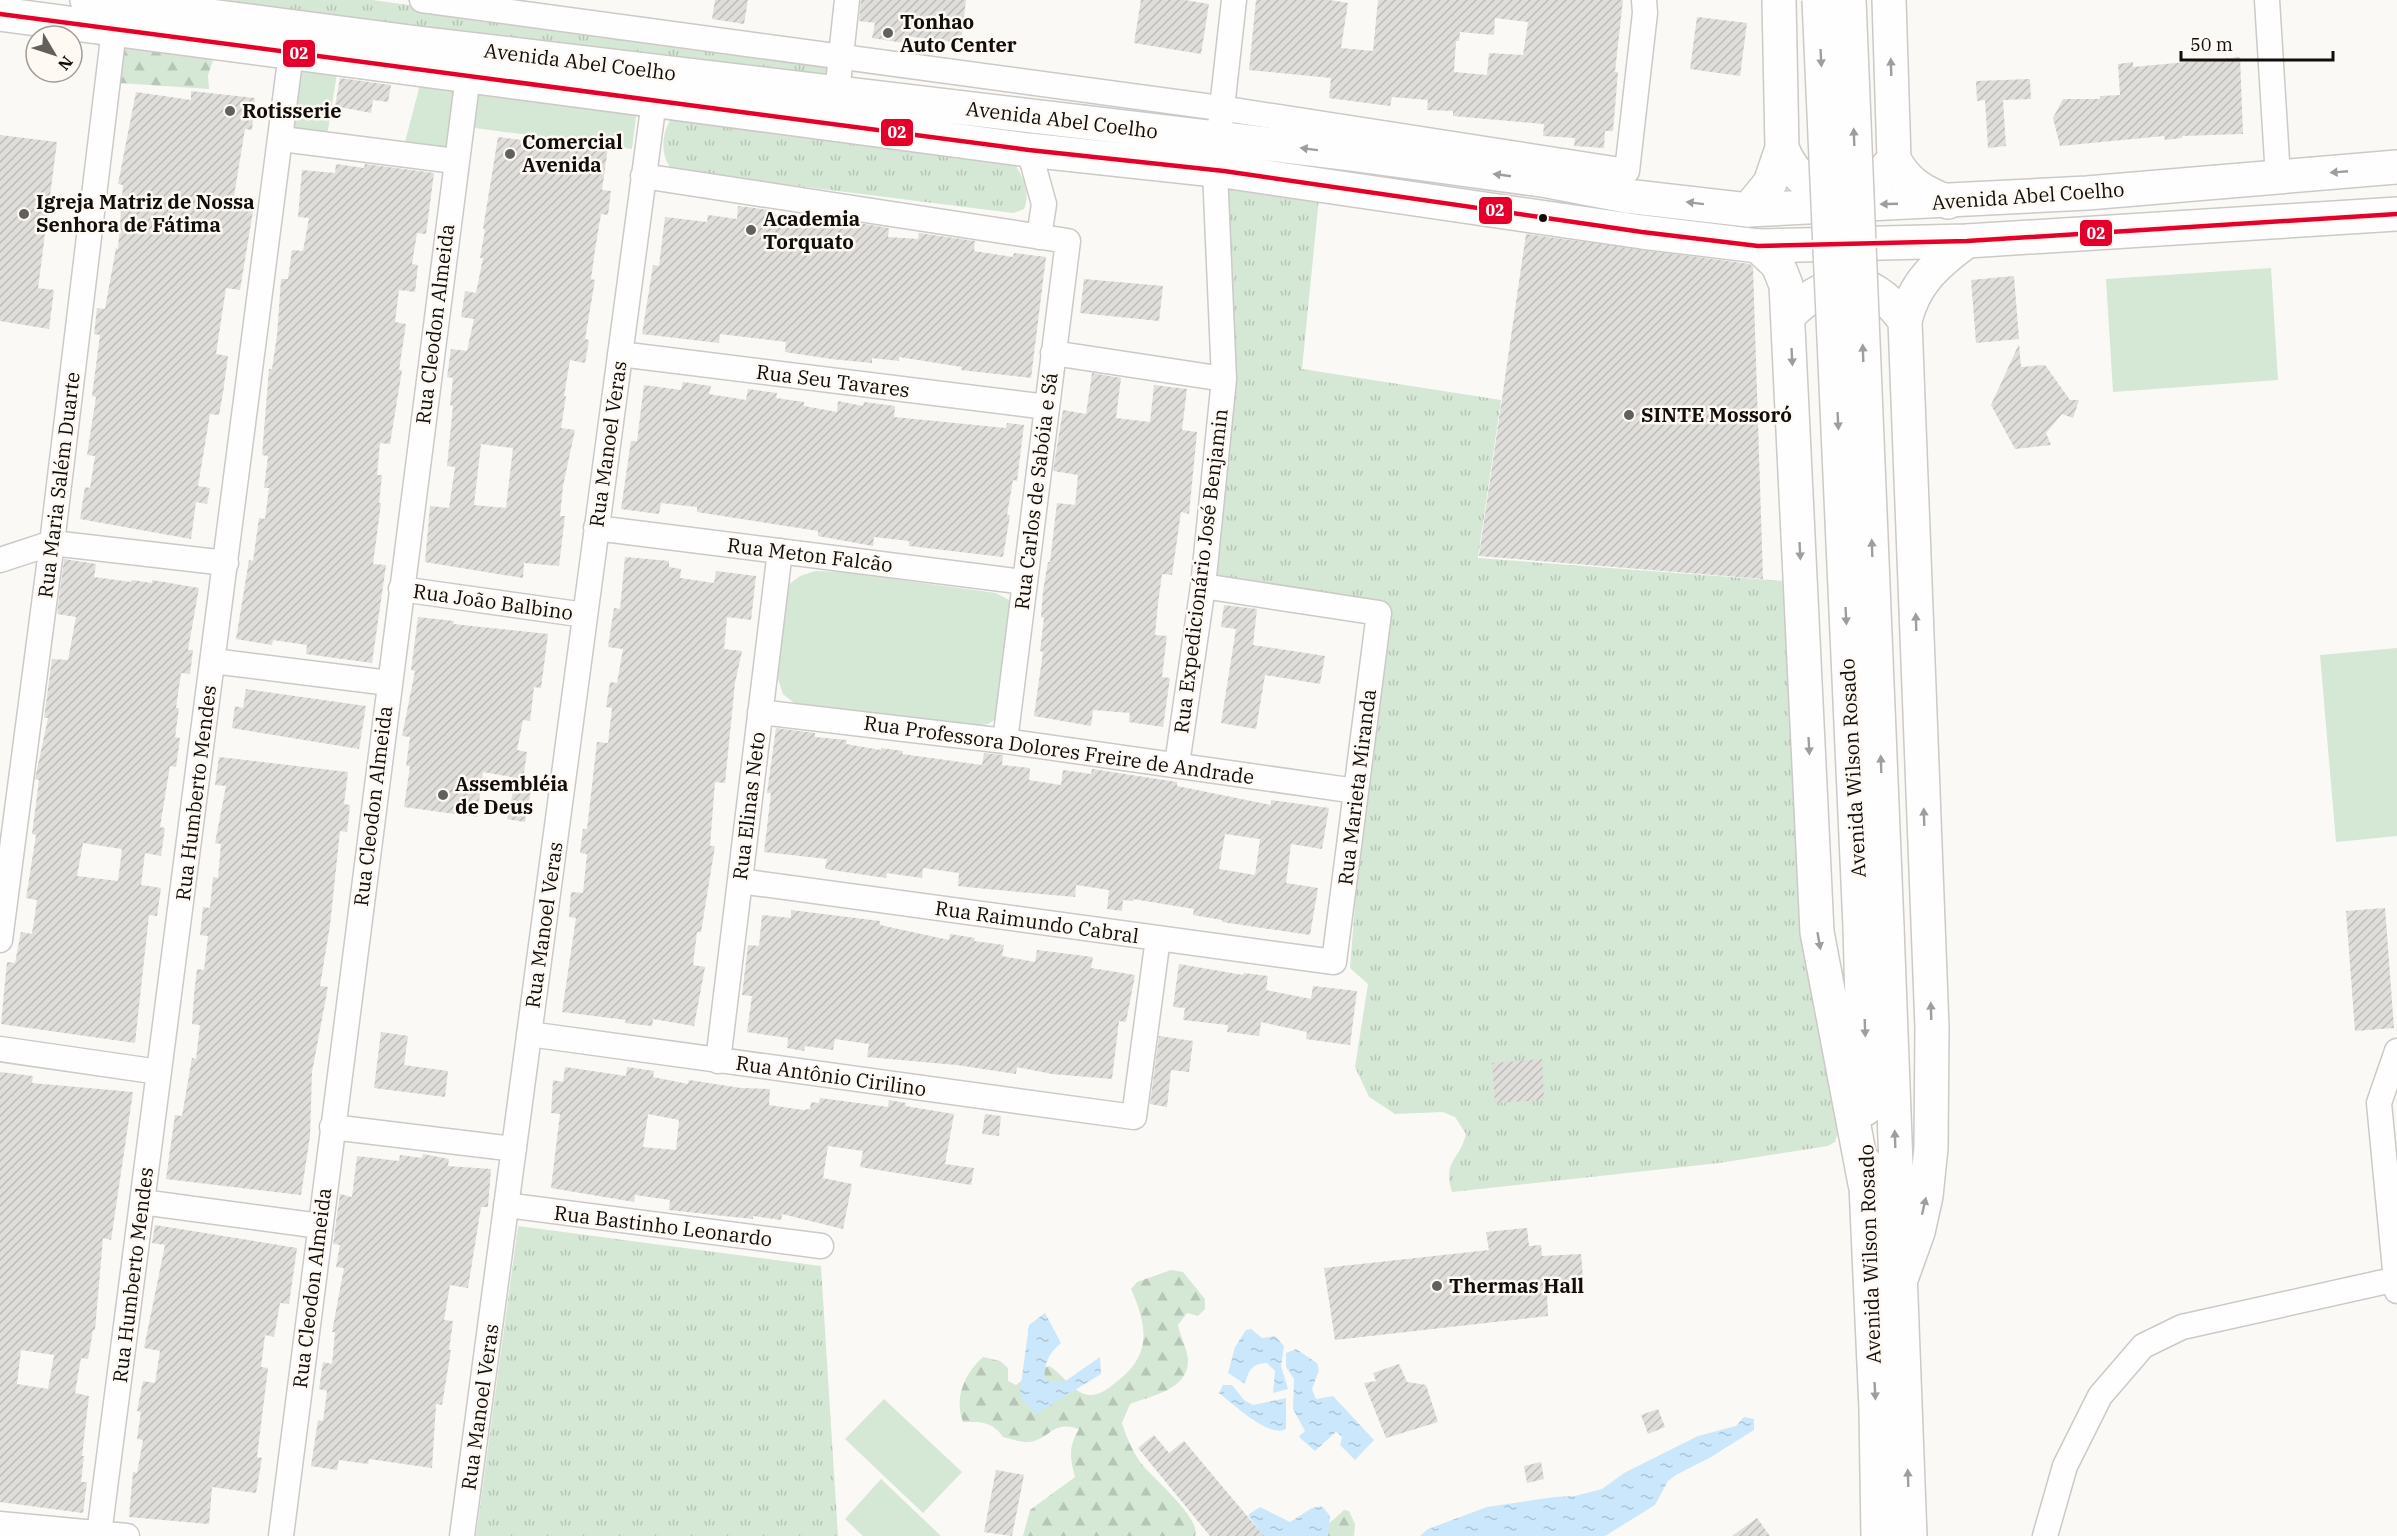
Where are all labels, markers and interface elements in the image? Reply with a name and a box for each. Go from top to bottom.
place label: Tonhao Auto Center [900,8,1017,58]
north arrow [24,24,84,84]
scale bar [2181,24,2332,62]
marker: Tonhao Auto Center [881,26,895,40]
text: 50 m [2190,33,2233,56]
street label: Avenida Abel Coelho [483,36,678,87]
line badge: 02 [282,39,316,68]
text: 02 [289,43,309,63]
one-way arrow [1817,49,1826,68]
text: N [54,52,77,75]
one-way arrow [1886,58,1896,77]
street label: Avenida Abel Coelho [965,94,1160,145]
place label: Rotisserie [242,97,342,124]
marker: Rotisserie [223,104,237,118]
line badge: 02 [880,118,914,147]
text: 02 [887,122,907,142]
place label: Comercial Avenida [522,128,623,178]
one-way arrow [1850,128,1859,147]
one-way arrow [1299,144,1318,154]
marker: Comercial Avenida [503,147,517,161]
one-way arrow [2329,167,2348,177]
one-way arrow [1492,170,1511,179]
street label: Avenida Abel Coelho [1931,175,2125,216]
place label: Igreja Matriz de Nossa Senhora de Fátima [36,188,255,238]
line badge: 02 [1478,196,1513,225]
one-way arrow [1685,198,1704,208]
one-way arrow [1880,199,1899,209]
text: 02 [1485,200,1505,220]
place label: Academia Torquato [763,205,860,255]
marker: Igreja Matriz de Nossa Senhora de Fátima [17,207,31,221]
unlabelled marker [1537,212,1549,224]
line badge: 02 [2079,219,2113,247]
street label: Rua Cleodon Almeida [409,222,460,426]
marker: Academia Torquato [744,223,758,237]
text: 02 [2086,223,2106,243]
one-way arrow [1859,343,1868,362]
one-way arrow [1787,347,1796,366]
street label: Rua Seu Tavares [755,358,911,403]
street label: Rua Manoel Veras [582,359,633,529]
street label: Rua Maria Salém Duarte [31,370,86,600]
street label: Rua Carlos de Sabóia e Sá [1008,371,1063,611]
place label: SINTE Mossoró [1641,401,1792,428]
street label: Rua Expedicionário José Benjamin [1167,407,1234,735]
marker: SINTE Mossoró [1622,408,1636,422]
one-way arrow [1833,412,1842,431]
street label: Rua Meton Falcão [726,531,894,578]
one-way arrow [1867,538,1876,557]
one-way arrow [1796,542,1805,561]
street label: Rua João Balbino [411,577,575,626]
one-way arrow [1842,606,1851,625]
one-way arrow [1912,612,1921,631]
street label: Avenida Wilson Rosado [1833,658,1872,878]
street label: Rua Humberto Mendes [169,684,222,902]
street label: Rua Marieta Miranda [1331,687,1382,887]
street label: Rua Cleodon Almeida [347,704,398,908]
street label: Rua Professora Dolores Freire de Andrade [862,709,1256,790]
street label: Rua Elinas Neto [726,730,771,882]
one-way arrow [1805,737,1814,756]
one-way arrow [1876,754,1885,773]
place label: Assembléia de Deus [455,770,568,820]
marker: Assembléia de Deus [436,788,450,802]
one-way arrow [1919,807,1928,826]
street label: Rua Manoel Veras [518,840,569,1010]
street label: Rua Raimundo Cabral [933,894,1141,949]
one-way arrow [1815,932,1824,951]
one-way arrow [1927,1002,1936,1021]
one-way arrow [1860,1018,1869,1037]
street label: Rua Antônio Cirilino [734,1049,928,1102]
one-way arrow [1890,1130,1900,1149]
street label: Avenida Wilson Rosado [1852,1144,1887,1364]
street label: Rua Humberto Mendes [106,1166,159,1384]
street label: Rua Cleodon Almeida [286,1186,337,1390]
one-way arrow [1920,1196,1929,1215]
street label: Rua Bastinho Leonardo [552,1199,774,1252]
place label: Thermas Hall [1449,1272,1584,1299]
marker: Thermas Hall [1430,1279,1444,1293]
street label: Rua Manoel Veras [454,1322,505,1492]
one-way arrow [1871,1381,1880,1400]
one-way arrow [1903,1468,1912,1487]

